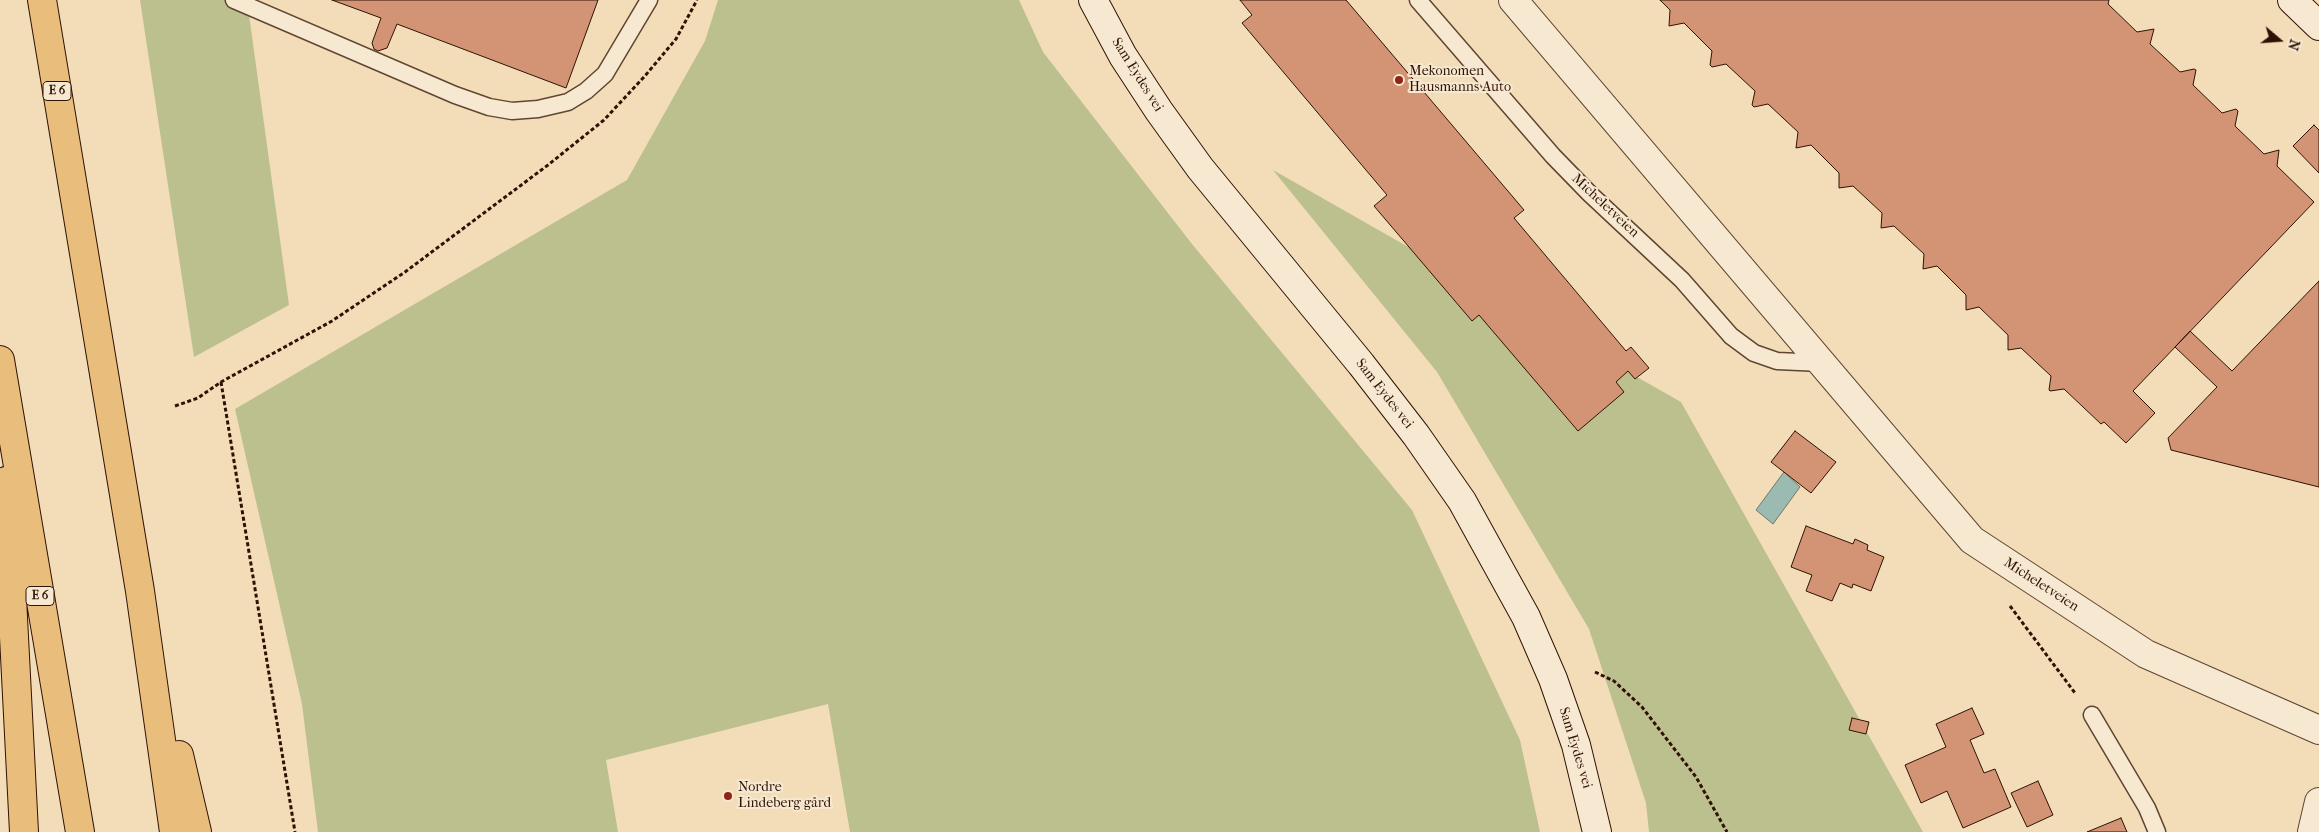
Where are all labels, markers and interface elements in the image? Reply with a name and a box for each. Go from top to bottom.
north arrow [2254,15,2304,65]
street label: Sam Eydes vei [1108,35,1166,115]
text: N [2284,37,2303,52]
place label: Mekonomen Hausmanns Auto [1409,64,1511,96]
marker: Mekonomen Hausmanns Auto [1393,74,1405,86]
road number: E 6 [43,82,71,100]
street label: Micheletveien [1568,171,1642,241]
street label: Sam Eydes vei [1351,356,1417,432]
street label: Micheletveien [2000,555,2082,615]
road number: E 6 [26,586,54,606]
street label: Sam Eydes vei [1555,705,1595,791]
place label: Nordre Lindeberg gård [738,780,831,812]
marker: Nordre Lindeberg gård [722,790,734,802]

